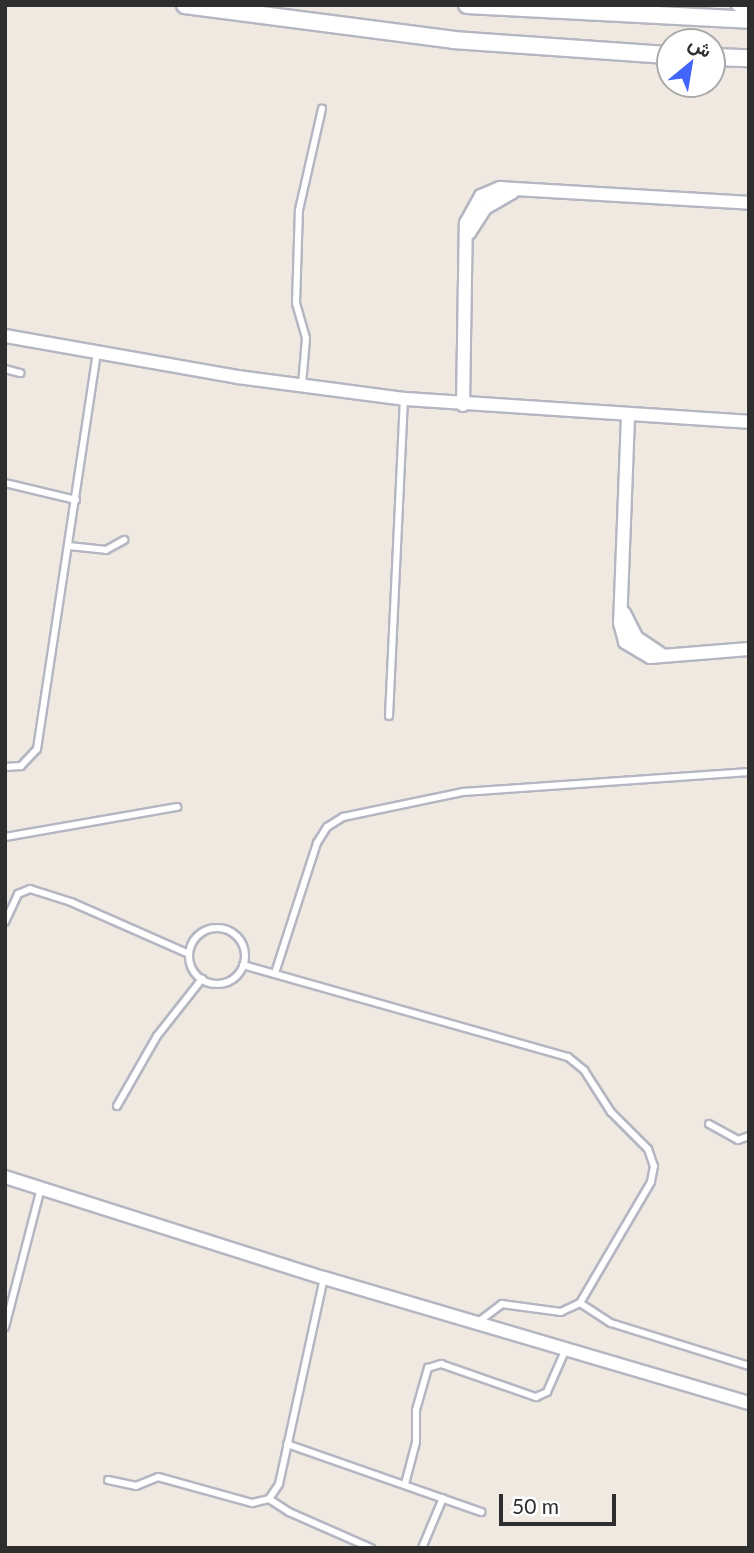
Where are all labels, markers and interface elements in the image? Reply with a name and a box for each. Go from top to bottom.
north arrow [656,28,726,98]
text: ش [685,30,716,62]
scale bar [502,1480,619,1524]
text: 50 m [512,1493,559,1518]

